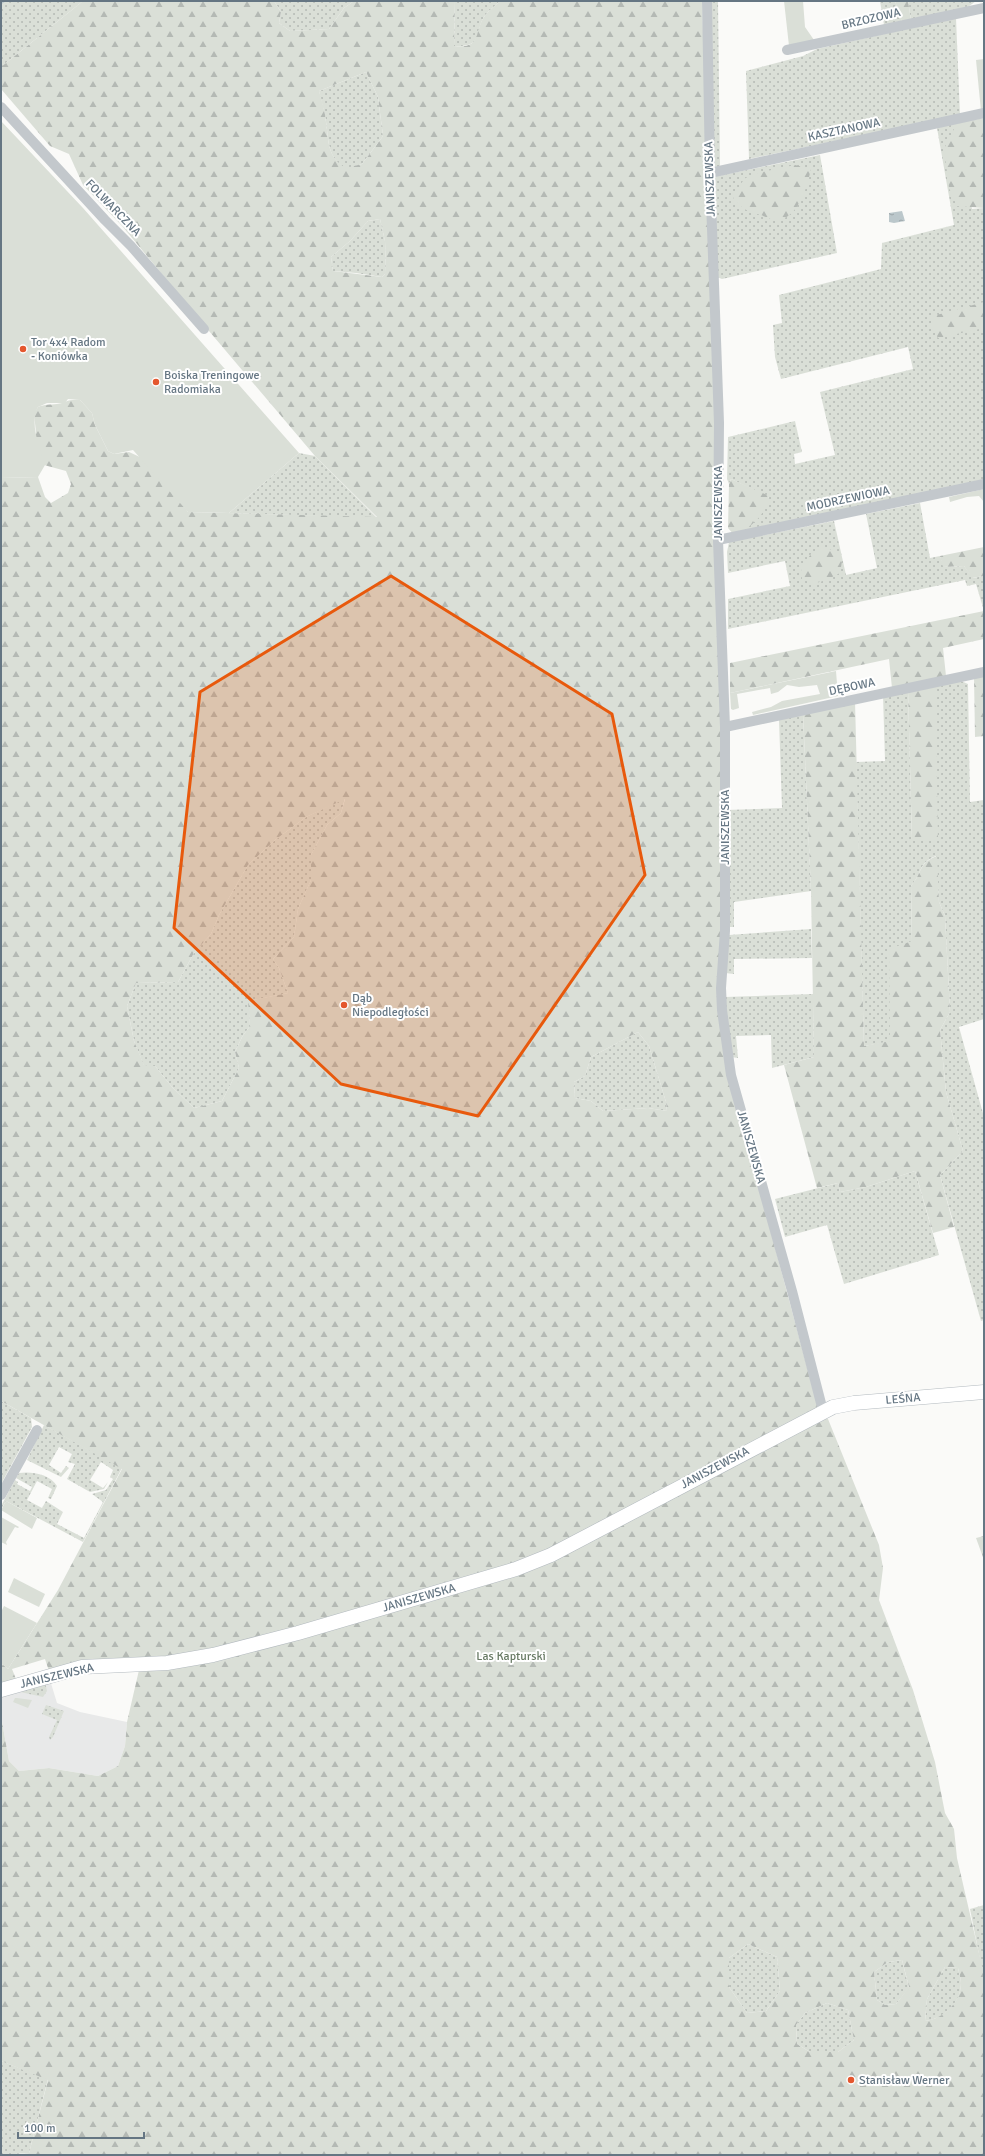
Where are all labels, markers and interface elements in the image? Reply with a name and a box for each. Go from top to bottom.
street label: BRZOZOWA [840,5,903,33]
street label: KASZTANOWA [807,115,882,145]
street label: JANISZEWSKA [701,140,719,217]
street label: FOLWARCZNA [82,176,144,240]
place label: Tor 4x4 Radom - Koniówka [31,335,106,364]
marker: Tor 4x4 Radom - Koniówka [18,344,28,354]
place label: Boiska Treningowe Radomiaka [164,368,260,397]
marker: Boiska Treningowe Radomiaka [151,377,161,387]
street label: JANISZEWSKA [711,465,726,541]
street label: MODRZEWIOWA [805,483,892,515]
street label: DĘBOWA [828,675,877,699]
street label: JANISZEWSKA [718,789,733,865]
place label: Dąb Niepodległości [352,991,429,1020]
marker: Dąb Niepodległości [339,1000,349,1010]
street label: JANISZEWSKA [733,1109,769,1186]
street label: LEŚNA [885,1390,922,1408]
street label: JANISZEWSKA [678,1443,752,1492]
street label: JANISZEWSKA [381,1580,458,1616]
park label: Las Kapturski [476,1649,546,1664]
street label: JANISZEWSKA [19,1660,96,1692]
place label: Stanisław Werner [859,2073,950,2088]
marker: Stanisław Werner [846,2075,856,2085]
scale bar [18,2114,144,2140]
text: 100 m [24,2121,56,2136]

